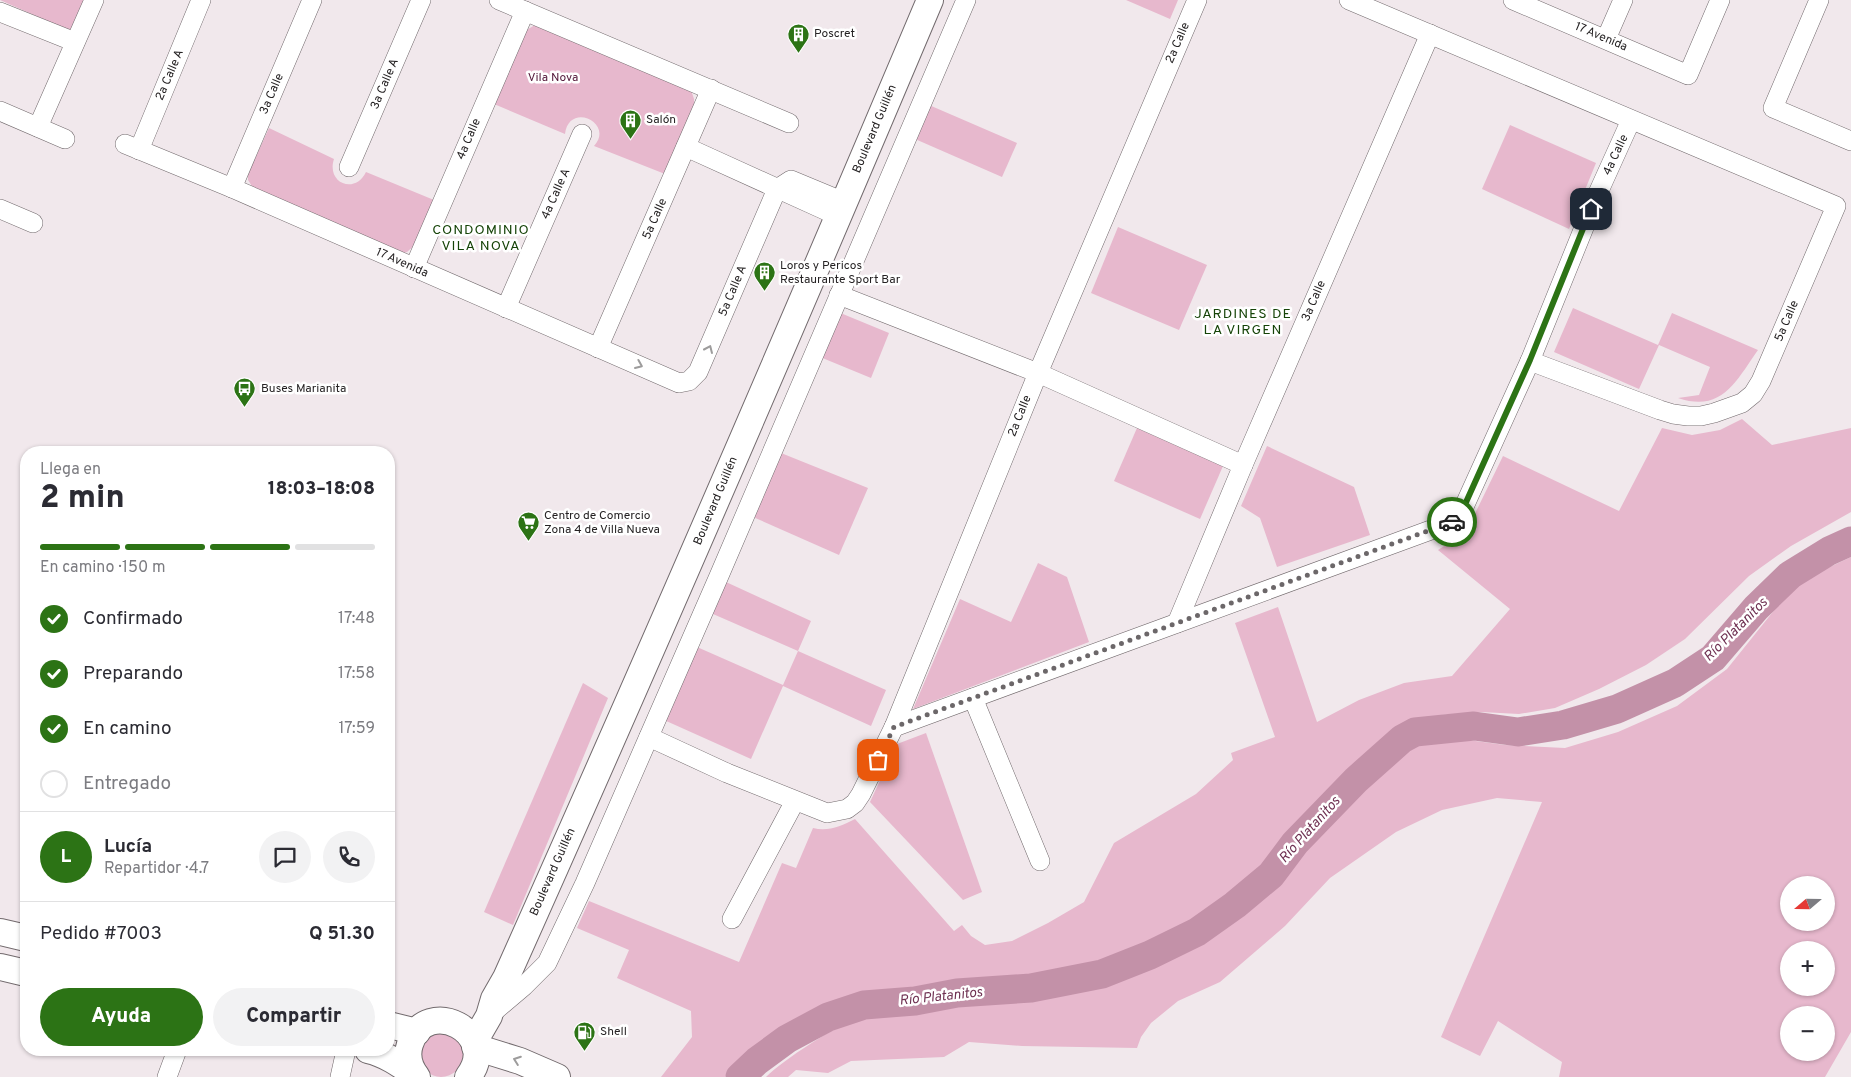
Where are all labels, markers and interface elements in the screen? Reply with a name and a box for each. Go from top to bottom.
street label: 17 Avenida [1572,19,1630,55]
street label: 2a Calle [1162,20,1194,66]
building icon: Poscret [786,22,810,53]
place label: Poscret [814,26,855,42]
street label: 2a Calle A [152,47,188,103]
street label: 3a Calle A [367,56,403,112]
park label: Vila Nova [528,70,578,86]
street label: 3a Calle [256,71,288,117]
street label: Boulevard Guillén [849,82,901,176]
building icon: Salón [618,108,642,139]
place label: Salón [646,112,676,128]
street label: 4a Calle [453,116,485,162]
street label: 4a Calle [1600,132,1632,178]
street label: 4a Calle A [538,166,574,222]
pin [1570,188,1612,230]
icon: home [1577,195,1605,223]
street label: 5a Calle [639,196,671,242]
district label: CONDOMINIO VILA NOVA [432,222,530,255]
street label: 17 Avenida [373,244,431,282]
place label: Loros y Pericos Restaurante Sport Bar [780,258,901,288]
building icon: Loros y Pericos Restaurante Sport Bar [752,261,776,292]
street label: 5a Calle A [715,263,751,319]
street label: 3a Calle [1298,278,1330,324]
street label: 5a Calle [1771,298,1803,344]
district label: JARDINES DE LA VIRGEN [1194,306,1292,339]
one-way arrow [702,345,713,354]
one-way arrow [634,359,643,370]
bus stop icon: Buses Marianita [233,377,257,408]
place label: Buses Marianita [261,381,346,397]
street label: 2a Calle [1004,393,1036,439]
street label: Boulevard Guillén [690,454,742,548]
text: Llega en [40,460,101,480]
text: 18:03–18:08 [268,477,375,501]
text: 2 min [40,479,125,519]
courier [1427,497,1477,547]
place label: Centro de Comercio Zona 4 de Villa Nueva [544,508,660,538]
icon: car [1438,508,1466,536]
supermarket icon: Centro de Comercio Zona 4 de Villa Nueva [516,511,540,542]
text: En camino · 150 m [40,558,166,578]
water label: Río Platanitos [1700,594,1772,666]
icon: check [40,605,68,633]
text: Confirmado [83,607,183,631]
text: 17:48 [338,609,375,629]
icon: check [40,660,68,688]
text: Preparando [83,662,183,686]
text: 17:58 [338,664,375,684]
icon: check [40,715,68,743]
text: En camino [83,717,172,741]
text: 17:59 [338,719,375,739]
pin [857,739,899,781]
icon: bag [864,746,892,774]
text: Entregado [83,772,171,796]
water label: Río Platanitos [1276,793,1345,867]
street label: Boulevard Guillén [526,826,580,918]
button: chat [259,831,311,883]
button: phone [323,831,375,883]
text: Lucía [104,835,152,859]
text: L [61,845,71,869]
text: Repartidor · 4.7 [104,859,209,879]
north arrow [1780,876,1835,931]
map controls [1780,876,1835,1061]
text: Pedido #7003 [40,922,162,946]
text: Q 51.30 [309,922,375,946]
button: + [1780,941,1835,996]
water label: Río Platanitos [899,984,984,1010]
button: Ayuda [40,988,203,1046]
button: Compartir [213,988,375,1046]
button: − [1780,1006,1835,1061]
fuel station icon: Shell [572,1020,596,1051]
place label: Shell [600,1024,627,1040]
one-way arrow [513,1056,522,1066]

